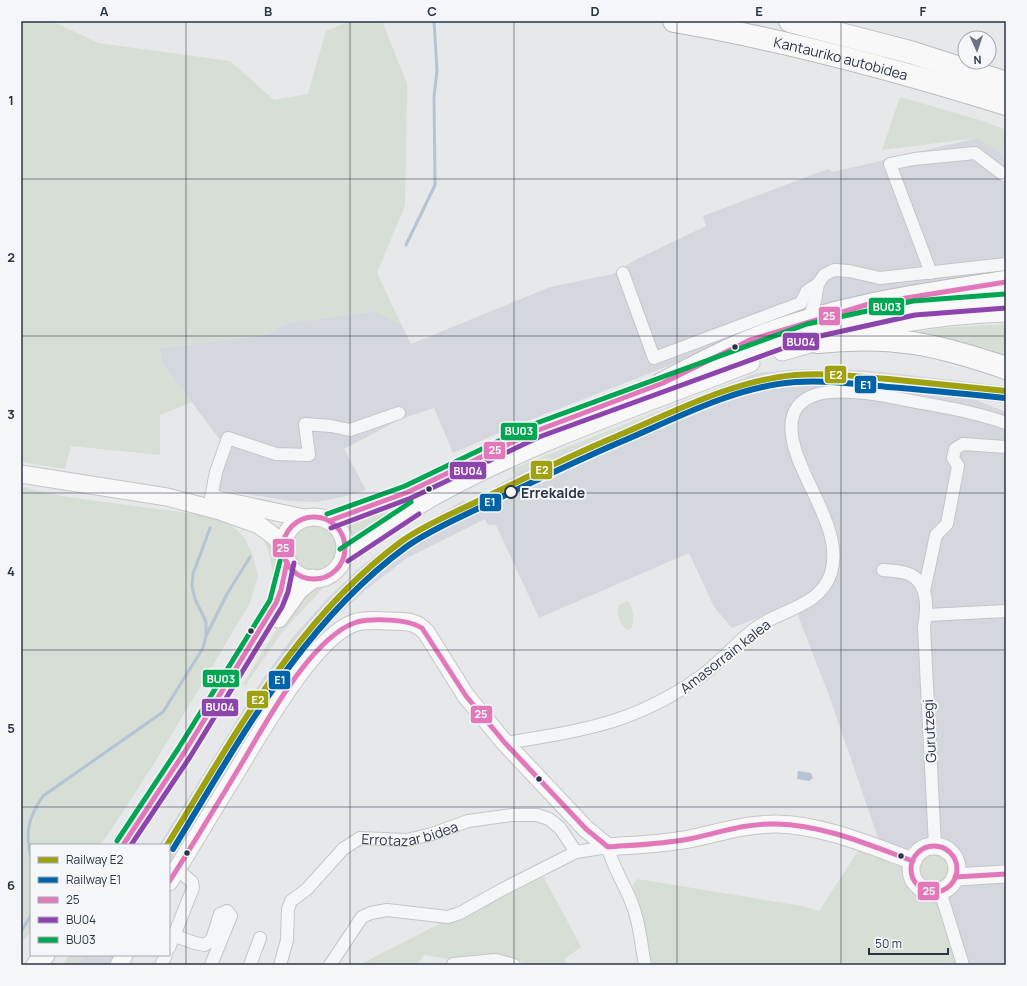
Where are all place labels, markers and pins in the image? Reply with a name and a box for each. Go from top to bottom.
unlabelled marker [730,342,740,352]
place label: Errekalde [521,483,585,502]
unlabelled marker [424,484,434,494]
marker: Errekalde [504,485,518,499]
unlabelled marker [246,626,256,636]
unlabelled marker [534,774,544,784]
unlabelled marker [182,848,192,858]
unlabelled marker [896,851,906,861]

